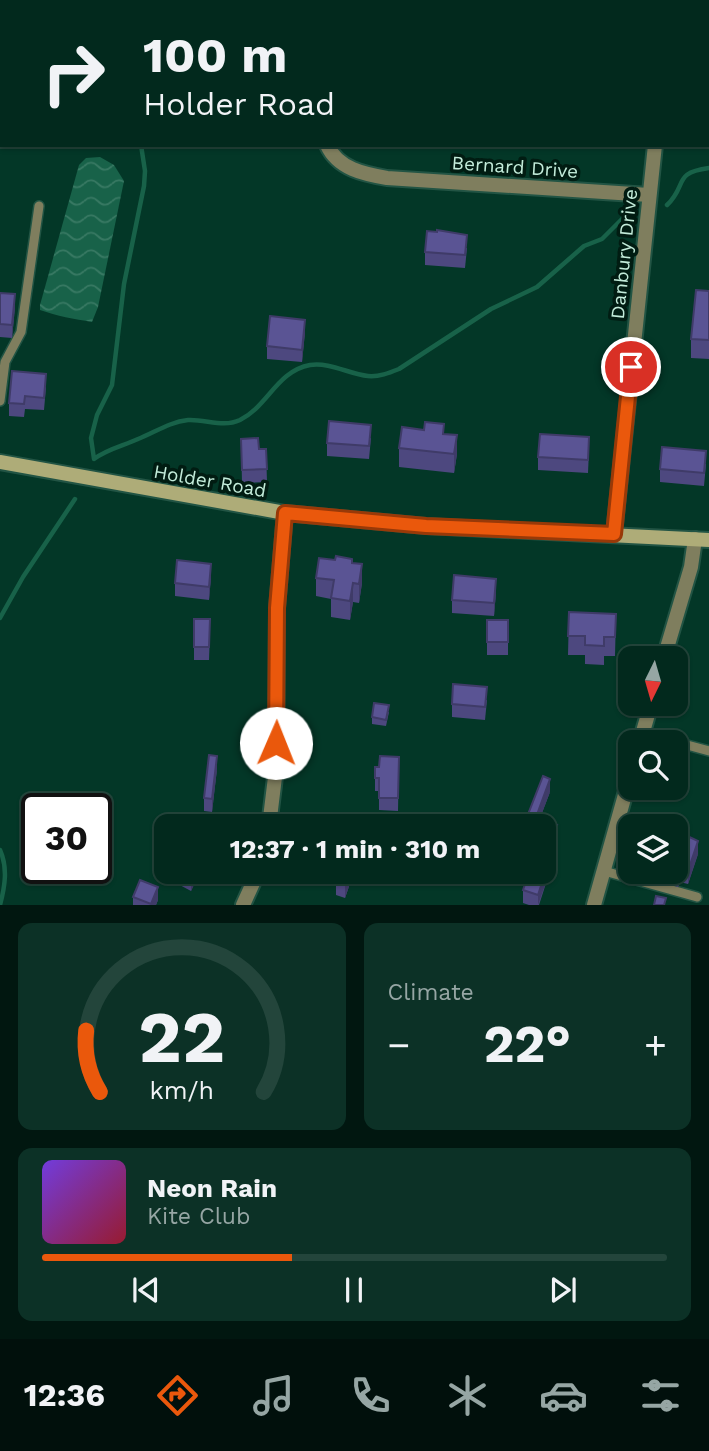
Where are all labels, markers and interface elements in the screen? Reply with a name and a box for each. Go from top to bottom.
text: 100 m [143,26,287,84]
icon: right [28,28,119,119]
text: Holder Road [143,85,335,123]
street label: Bernard Drive [451,151,579,183]
street label: Danbury Drive [606,188,642,320]
pin [601,337,661,397]
icon: arrive [612,348,650,386]
street label: Holder Road [152,460,268,502]
north arrow [618,646,688,716]
map controls [618,646,688,884]
position arrow [239,706,313,780]
button: search [618,730,688,800]
speed limit sign: 30 [21,793,112,884]
button: layers [618,814,688,884]
text: 12:37 · 1 min · 310 m [230,834,480,864]
text: Climate [388,979,474,1006]
text: 22 [138,995,225,1081]
text: 22° [483,1014,571,1075]
text: − [388,1023,410,1067]
text: + [644,1023,667,1067]
text: km/h [150,1076,214,1105]
text: Neon Rain [147,1173,277,1203]
text: Kite Club [147,1203,250,1230]
icon: previous [127,1271,165,1309]
icon: pause [335,1271,373,1309]
icon: next [544,1271,582,1309]
icon: directions [153,1371,202,1420]
icon: music [249,1371,298,1420]
icon: phone [346,1371,395,1420]
icon: climate [443,1371,492,1420]
icon: car [539,1371,588,1420]
icon: filters [636,1371,685,1420]
text: 12:36 [24,1376,105,1414]

